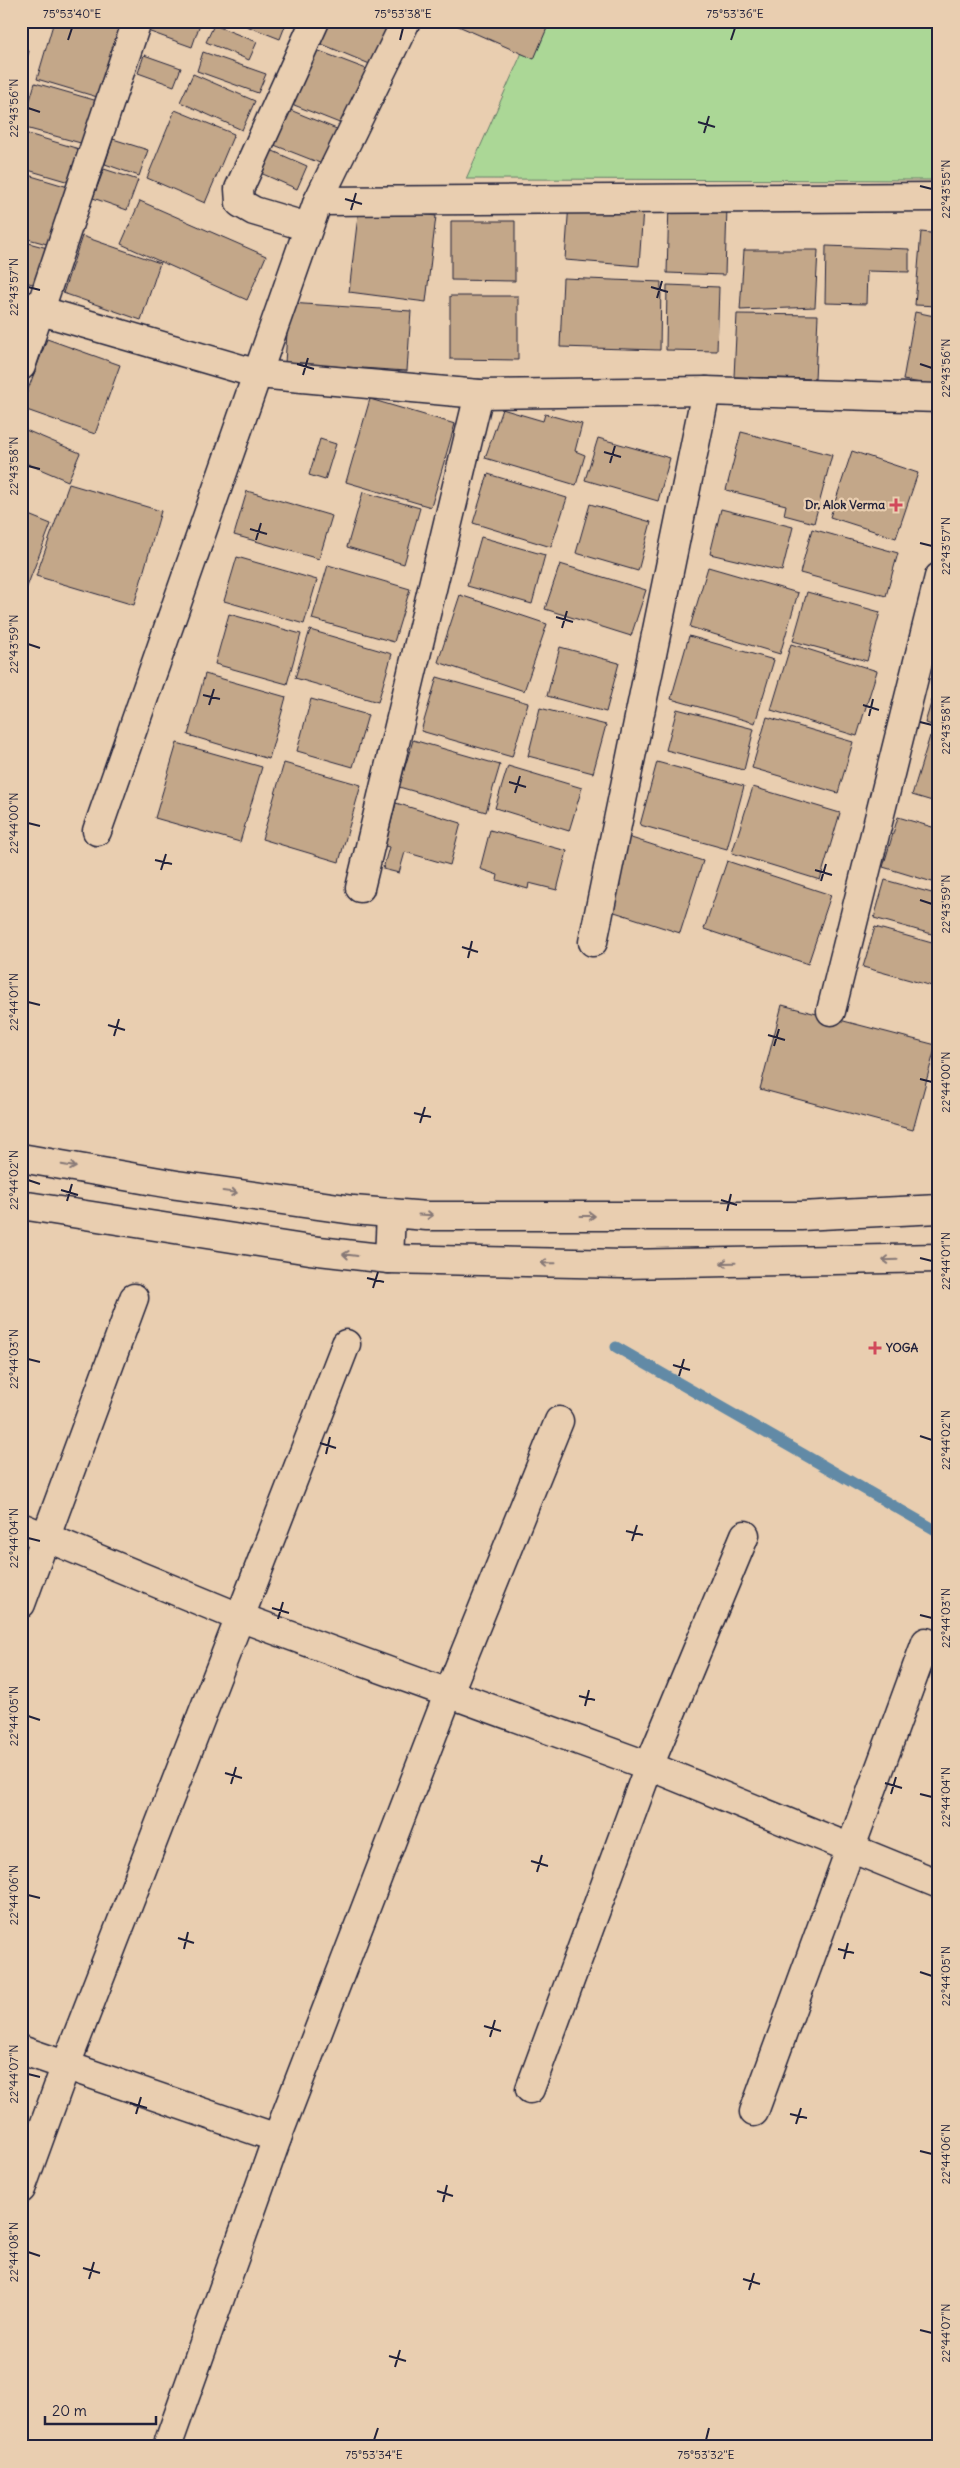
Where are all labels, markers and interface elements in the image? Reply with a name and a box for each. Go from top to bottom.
text: 75°53'40"E [43,6,101,21]
text: 75°53'38"E [374,6,432,21]
text: 75°53'36"E [706,6,764,21]
text: 22°43'56"N [6,78,21,138]
text: 22°43'55"N [938,159,953,219]
text: 22°43'57"N [6,258,21,316]
text: 22°43'56"N [938,338,953,398]
text: 22°43'58"N [6,436,21,496]
place label: Dr. Alok Verma [805,497,885,512]
marker: Dr. Alok Verma [889,498,903,512]
text: 22°43'57"N [938,517,953,575]
text: 22°43'59"N [6,614,21,674]
text: 22°43'58"N [938,695,953,755]
text: 22°44'00"N [6,792,21,854]
text: 22°43'59"N [938,874,953,934]
text: 22°44'01"N [6,973,21,1031]
text: 22°44'00"N [938,1051,953,1113]
text: 22°44'02"N [6,1150,21,1210]
one-way arrow [61,1162,77,1172]
one-way arrow [221,1188,237,1198]
one-way arrow [417,1211,433,1220]
one-way arrow [580,1211,596,1221]
text: 22°44'01"N [938,1232,953,1290]
one-way arrow [343,1250,359,1259]
one-way arrow [882,1255,898,1264]
one-way arrow [540,1258,556,1268]
one-way arrow [720,1258,736,1268]
text: 22°44'03"N [6,1329,21,1389]
place label: YOGA [885,1340,918,1355]
marker: YOGA [868,1341,882,1355]
text: 22°44'02"N [938,1410,953,1470]
text: 22°44'04"N [6,1508,21,1568]
text: 22°44'03"N [938,1588,953,1648]
text: 22°44'05"N [6,1686,21,1746]
text: 22°44'04"N [938,1767,953,1827]
text: 22°44'06"N [6,1865,21,1925]
text: 22°44'05"N [938,1946,953,2006]
text: 22°44'07"N [6,2044,21,2104]
text: 22°44'06"N [938,2124,953,2184]
text: 22°44'08"N [6,2222,21,2282]
text: 22°44'07"N [938,2303,953,2363]
scale bar [45,2393,156,2425]
text: 20 m [52,2401,87,2420]
text: 75°53'34"E [345,2447,403,2462]
text: 75°53'32"E [677,2447,735,2462]

